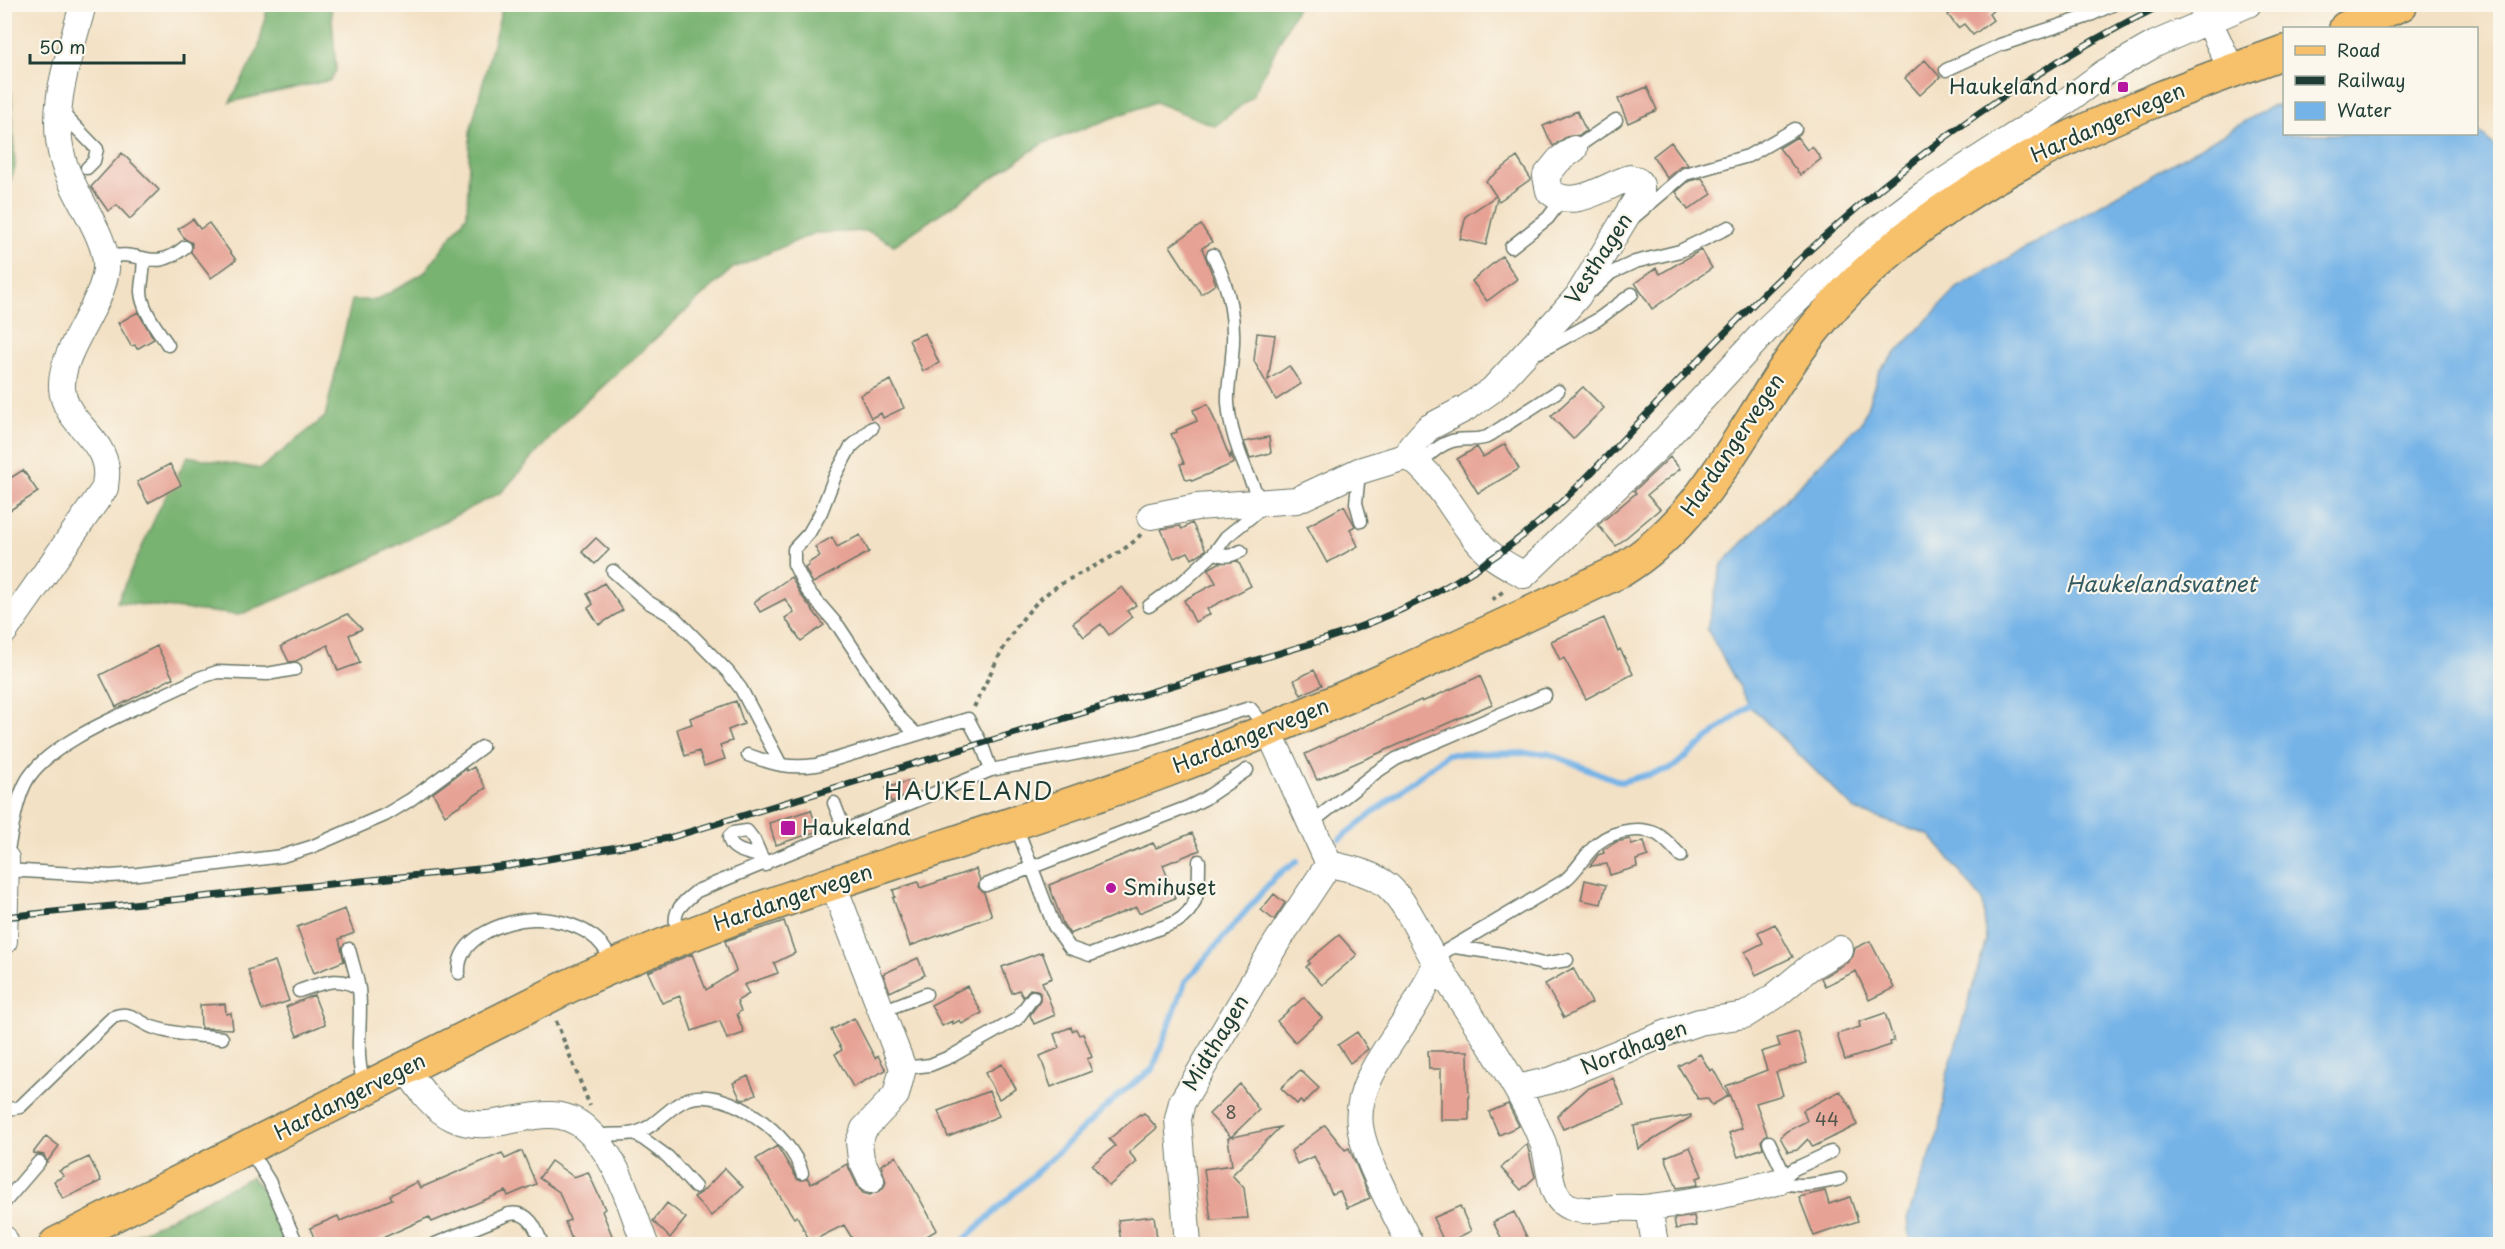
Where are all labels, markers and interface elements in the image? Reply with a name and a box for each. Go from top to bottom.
scale bar [30,27,184,65]
legend [2283,27,2478,135]
text: 50 m [39,33,86,60]
text: Road [2337,36,2381,63]
text: Railway [2337,66,2405,93]
place label: Haukeland nord [1949,69,2111,101]
street label: Hardangervegen [2025,73,2190,170]
marker: Haukeland nord [2116,80,2130,94]
text: Water [2337,96,2392,123]
street label: Vesthagen [1556,206,1639,310]
street label: Hardangervegen [1672,366,1791,522]
water label: Haukelandsvatnet [2066,566,2259,599]
street label: Hardangervegen [1167,688,1333,780]
district label: HAUKELAND [884,772,1054,808]
place label: Haukeland [802,810,911,842]
marker: Haukeland [779,819,797,837]
street label: Hardangervegen [708,854,876,938]
place label: Smihuset [1123,870,1216,902]
marker: Smihuset [1104,881,1118,895]
street label: Midthagen [1173,988,1256,1096]
street label: Nordhagen [1575,1010,1691,1082]
street label: Hardangervegen [268,1043,430,1147]
house number: 8 [1225,1098,1237,1125]
house number: 44 [1815,1105,1839,1132]

